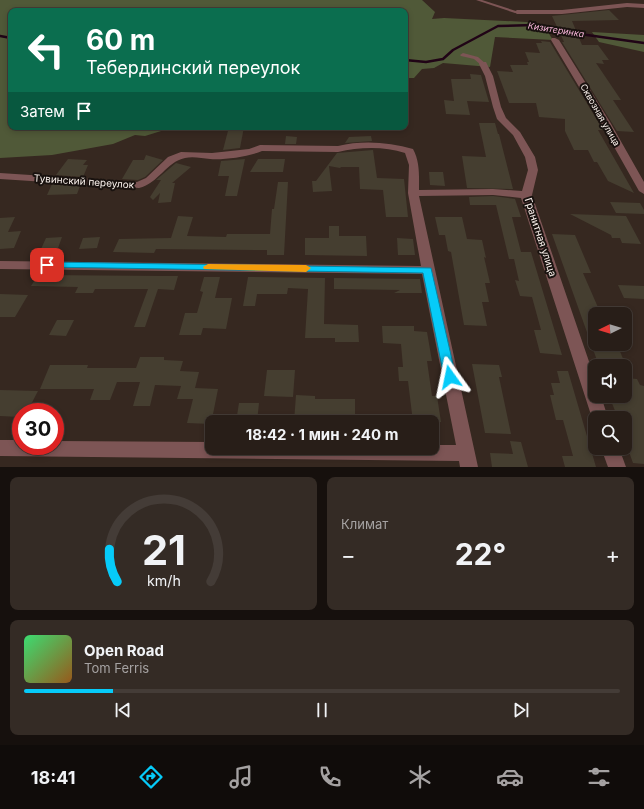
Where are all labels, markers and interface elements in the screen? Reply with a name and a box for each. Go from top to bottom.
water label: Кизитеринка [527,20,586,39]
text: 60 m [86,23,155,57]
icon: left [20,24,72,76]
text: Тебердинский переулок [86,57,300,78]
street label: Сквозная улица [578,82,623,148]
icon: arrive [73,100,95,122]
text: Затем [20,102,65,121]
street label: Тувинский переулок [33,172,135,191]
street label: Гранитная улица [523,196,559,278]
pin [30,248,64,282]
icon: arrive [36,254,58,276]
north arrow [588,307,632,351]
map controls [588,307,632,455]
position arrow [429,356,471,398]
button: sound [588,359,632,403]
speed limit sign: 30 [12,403,64,455]
button: search [588,411,632,455]
text: 18:42 · 1 мин · 240 m [246,425,398,444]
text: Климат [341,516,388,532]
text: 21 [141,524,186,574]
text: 22° [455,536,506,572]
text: − [341,542,356,568]
text: + [605,542,620,568]
text: km/h [147,571,180,588]
text: Open Road [84,641,164,660]
text: Tom Ferris [84,660,149,676]
icon: previous [112,699,134,721]
icon: pause [311,699,333,721]
icon: next [510,699,532,721]
icon: directions [137,763,165,791]
icon: music [227,763,255,791]
icon: phone [316,763,344,791]
icon: climate [406,763,434,791]
icon: car [496,763,524,791]
icon: filters [585,763,613,791]
text: 18:41 [31,767,76,788]

